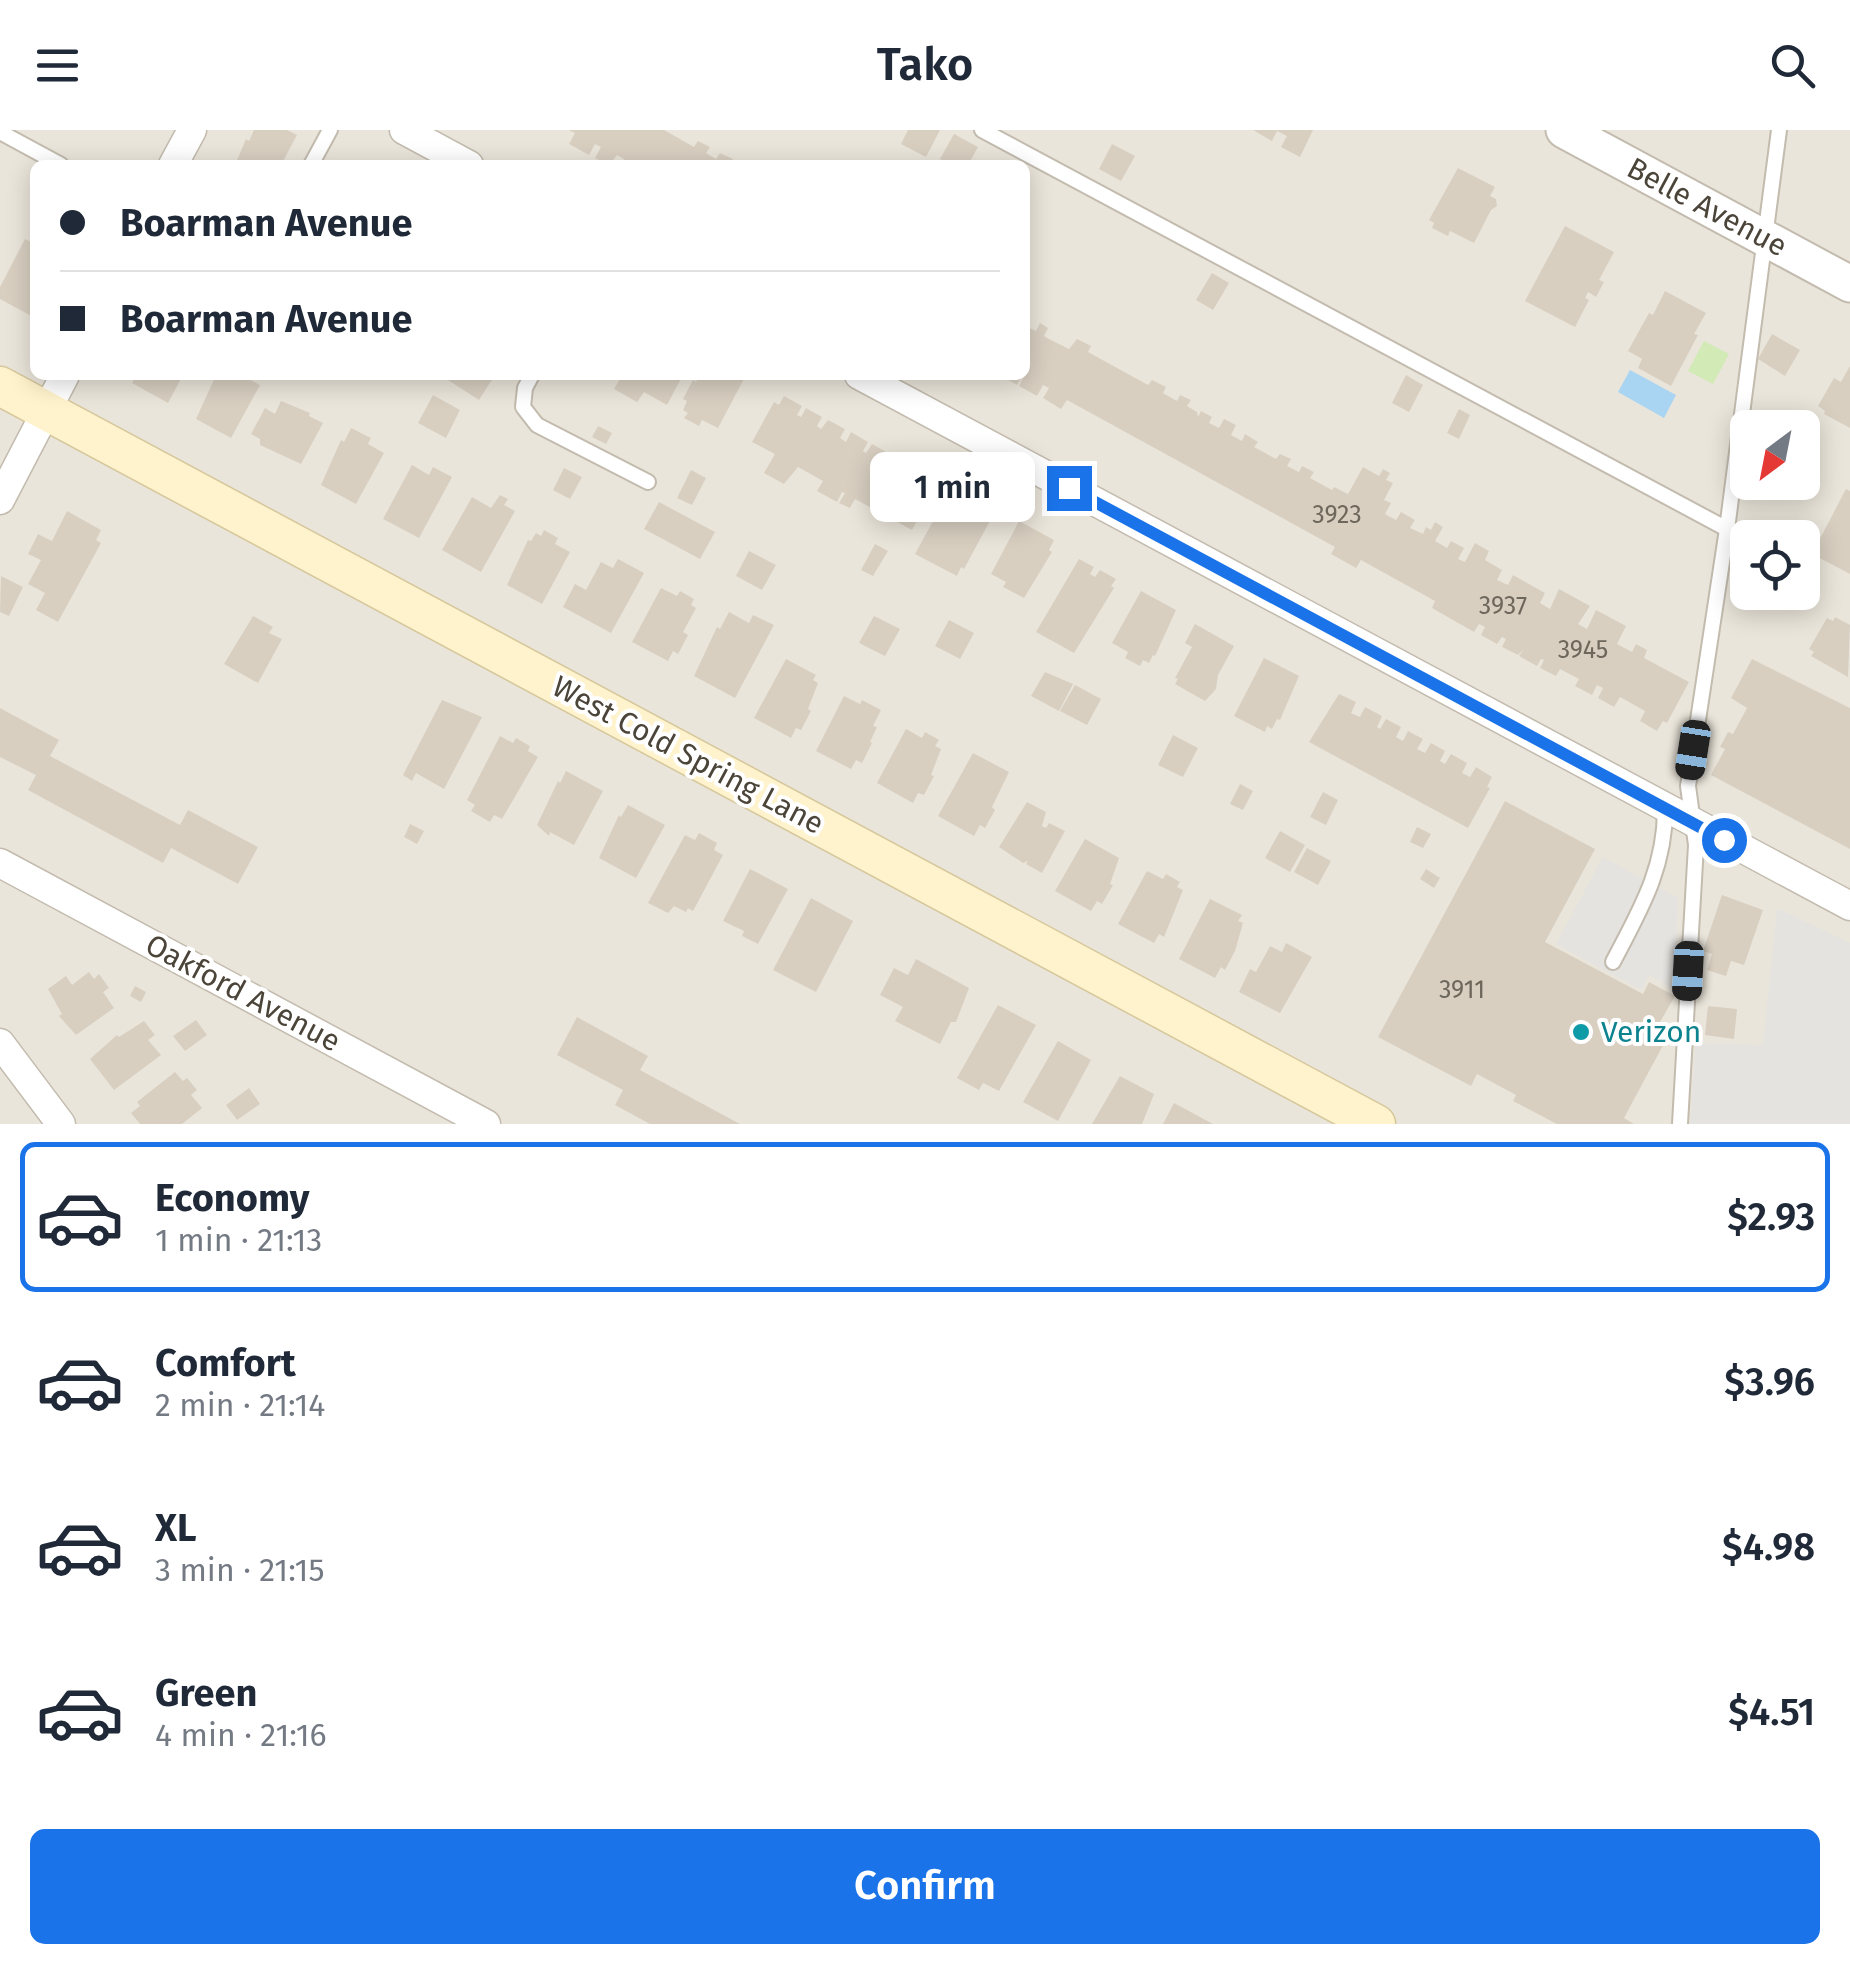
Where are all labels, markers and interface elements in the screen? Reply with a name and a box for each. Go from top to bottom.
icon: menu [30,38,85,93]
text: Tako [877,38,973,92]
icon: search [1765,38,1820,93]
street label: Belle Avenue [1621,150,1793,264]
text: Boarman Avenue [120,200,412,246]
text: Boarman Avenue [120,296,412,342]
north arrow [1730,410,1820,500]
map controls [1730,410,1820,610]
callout: 1 min [869,453,1034,523]
route end [1047,466,1092,511]
text: 1 min [914,468,991,506]
house number: 3923 [1312,500,1362,530]
button: locate [1730,520,1820,610]
house number: 3937 [1479,591,1527,621]
house number: 3945 [1558,635,1608,665]
street label: West Cold Spring Lane [546,668,830,842]
car [1673,718,1713,782]
route start [1702,818,1747,863]
street label: Oakford Avenue [139,927,347,1059]
car [1671,940,1705,1002]
house number: 3911 [1439,975,1485,1005]
place label: Verizon [1601,1014,1701,1050]
marker: Verizon [1570,1021,1592,1043]
icon: car [35,1172,125,1262]
text: Economy [155,1175,310,1221]
text: $2.93 [1727,1194,1815,1240]
text: 1 min · 21:13 [155,1221,322,1259]
icon: car [35,1337,125,1427]
text: Comfort [155,1340,296,1386]
text: $3.96 [1724,1359,1815,1405]
text: 2 min · 21:14 [155,1386,325,1424]
icon: car [35,1502,125,1592]
text: XL [155,1505,197,1551]
text: $4.98 [1722,1524,1815,1570]
text: 3 min · 21:15 [155,1551,324,1589]
icon: car [35,1667,125,1757]
text: Green [155,1670,258,1716]
text: $4.51 [1728,1689,1815,1735]
text: 4 min · 21:16 [155,1716,327,1754]
button: Confirm [30,1829,1820,1944]

